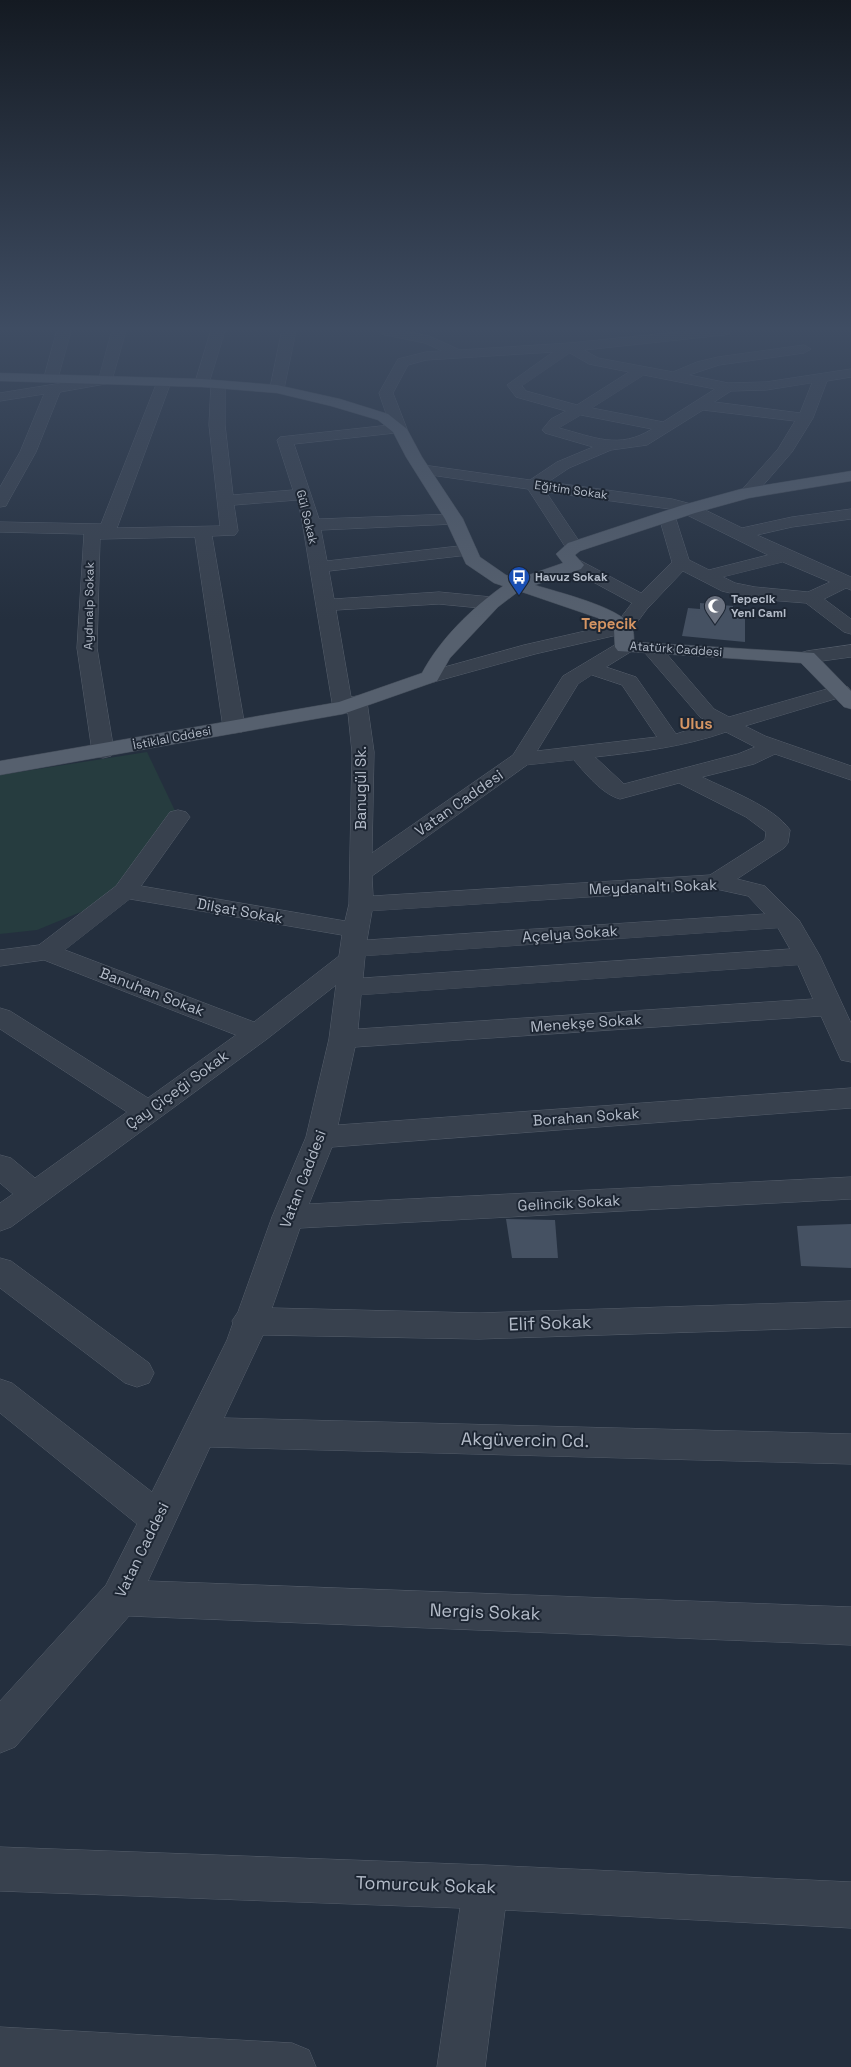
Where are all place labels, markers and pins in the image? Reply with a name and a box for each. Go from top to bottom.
bus stop icon: Havuz Sokak [507,565,531,596]
place label: Havuz Sokak [535,569,608,585]
place label: Tepecik Yeni Cami [731,591,786,621]
mosque icon: Tepecik Yeni Cami [703,594,727,625]

